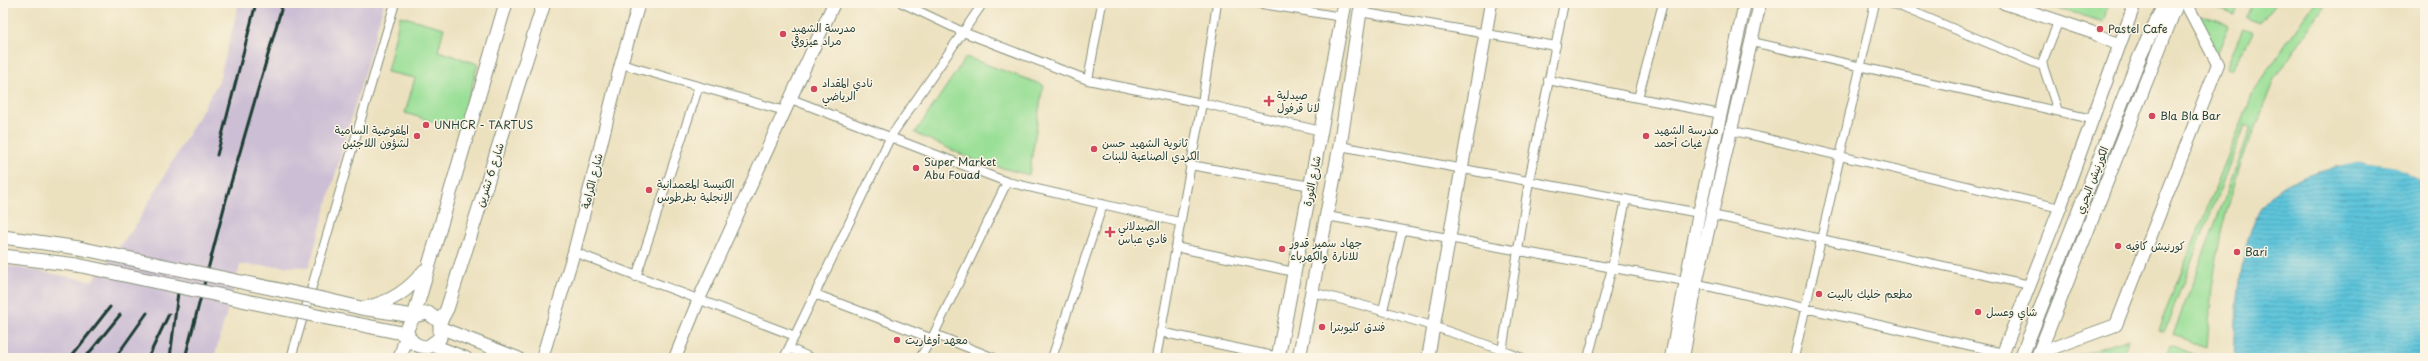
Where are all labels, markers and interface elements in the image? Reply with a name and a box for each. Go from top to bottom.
place label: مدرسة الشهيد مراد عيزوقي [791,19,856,49]
place label: Pastel Cafe [2108,20,2168,37]
marker: Pastel Cafe [2095,24,2105,34]
marker: مدرسة الشهيد مراد عيزوقي [778,29,788,39]
place label: نادي المقداد الرياضي [822,74,873,107]
marker: نادي المقداد الرياضي [809,84,819,94]
place label: صيدلية لانا قرفول [1277,86,1320,116]
marker: صيدلية لانا قرفول [1264,96,1274,106]
place label: Bla Bla Bar [2160,107,2221,124]
marker: Bla Bla Bar [2147,111,2157,121]
place label: UNHCR - TARTUS [434,116,533,133]
marker: UNHCR - TARTUS [421,120,431,130]
place label: المفوضية السامية لشؤون اللاجئين [335,121,409,151]
place label: مدرسة الشهيد غياث أحمد [1654,121,1719,151]
marker: المفوضية السامية لشؤون اللاجئين [412,131,422,141]
marker: مدرسة الشهيد غياث أحمد [1641,131,1651,141]
place label: ثانوية الشهيد حسن الكردي الصناعية للبنات [1102,134,1200,165]
street label: شارع 6 تشرين [471,140,509,210]
marker: ثانوية الشهيد حسن الكردي الصناعية للبنات [1089,144,1099,154]
street label: الكورنيش البحري [2071,144,2113,216]
street label: شارع الكرامة [576,151,608,211]
place label: Super Market Abu Fouad [924,153,996,183]
street label: شارع الثورة [1298,154,1326,208]
marker: Super Market Abu Fouad [911,163,921,173]
place label: الكنيسة المعمدانية الإنجلية بطرطوس [657,175,734,205]
marker: الكنيسة المعمدانية الإنجلية بطرطوس [644,185,654,195]
place label: الصيدلاني فادي عباس [1118,217,1167,248]
marker: الصيدلاني فادي عباس [1105,227,1115,237]
place label: جهاد سمير قدور للانارة والكهرباء [1289,234,1362,264]
place label: كورنيش كافيه [2126,237,2185,254]
marker: كورنيش كافيه [2113,241,2123,251]
place label: Bari [2245,243,2267,260]
marker: جهاد سمير قدور للانارة والكهرباء [1277,244,1287,254]
marker: Bari [2232,247,2242,257]
place label: مطعم خليك بالبيت [1827,285,1912,303]
marker: مطعم خليك بالبيت [1814,289,1824,299]
place label: شاي وعسل [1986,303,2037,321]
marker: شاي وعسل [1973,307,1983,317]
place label: فندق كليوبترا [1330,318,1385,335]
marker: فندق كليوبترا [1317,322,1327,332]
place label: معهد أوغاريت [905,331,968,348]
marker: معهد أوغاريت [892,335,902,345]

